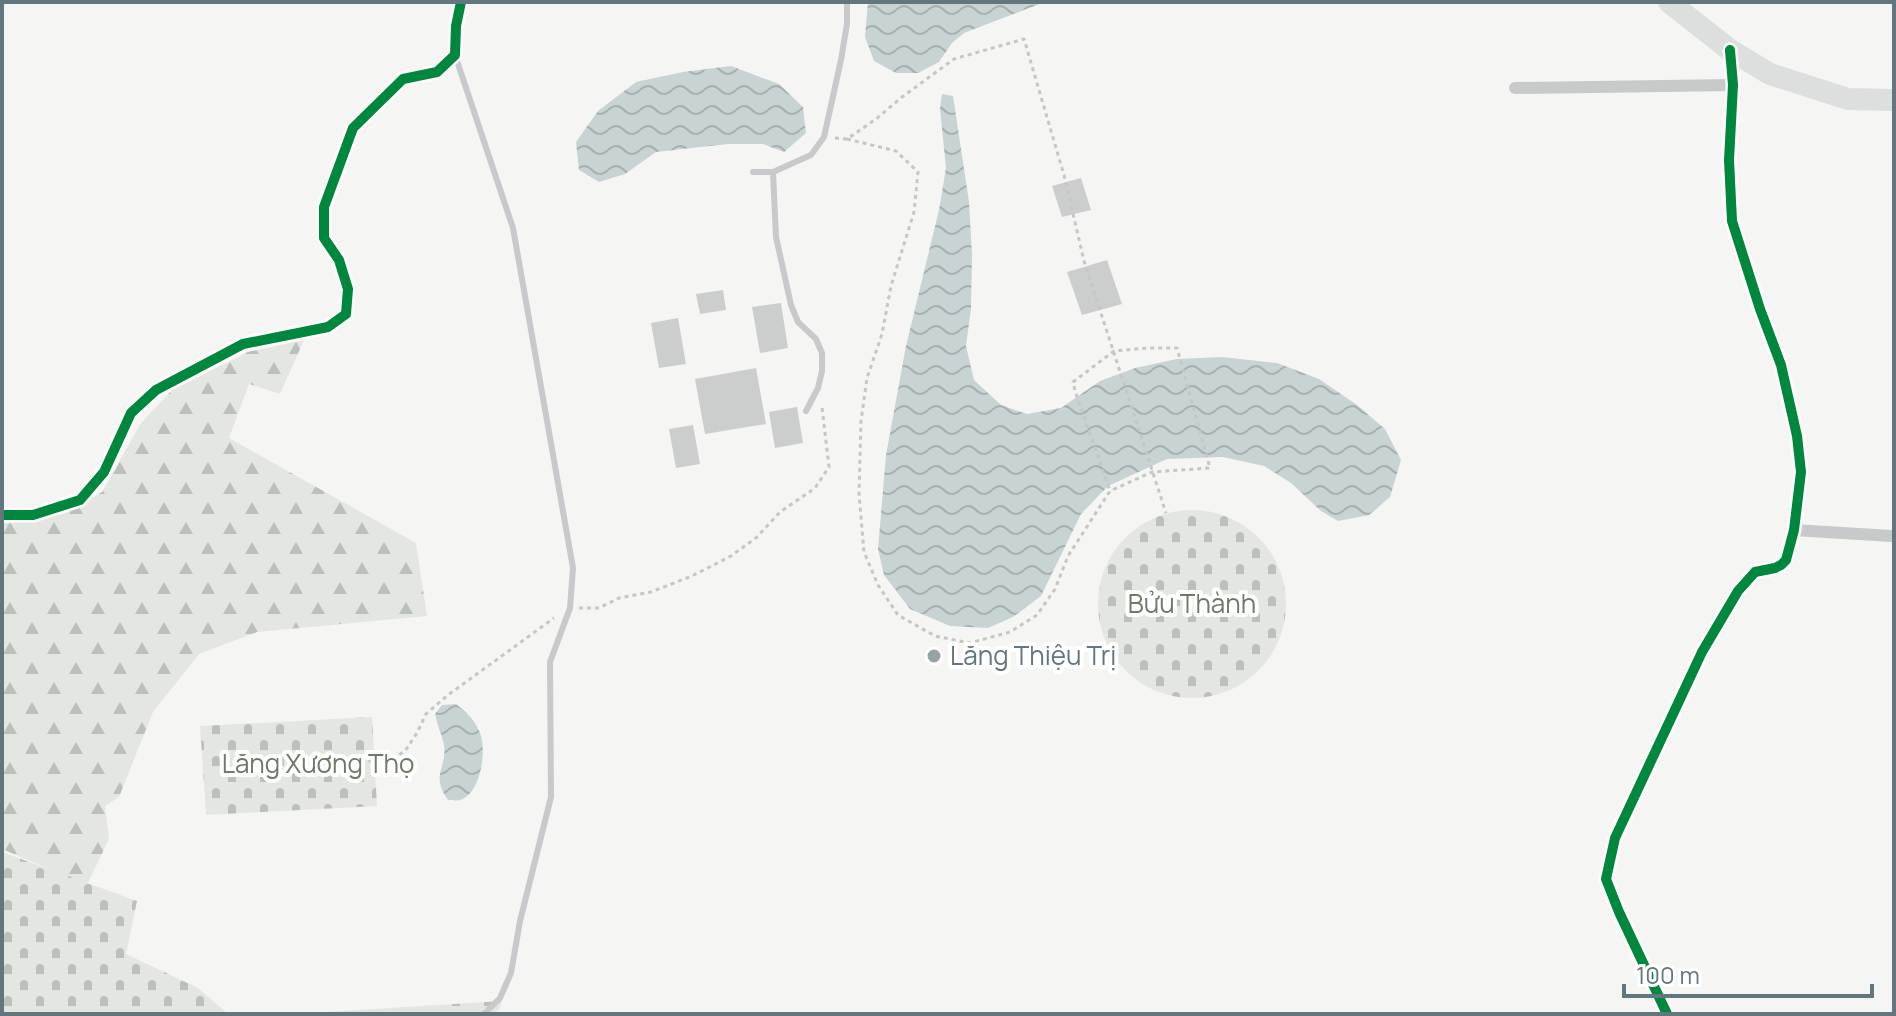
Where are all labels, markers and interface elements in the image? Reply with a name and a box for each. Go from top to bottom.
park label: Bửu Thành [1128,585,1256,621]
place label: Lăng Thiệu Trị [950,637,1116,673]
marker: Lăng Thiệu Trị [925,647,943,665]
park label: Lăng Xương Thọ [222,745,414,781]
scale bar [1624,948,1872,998]
text: 100 m [1636,958,1700,991]

